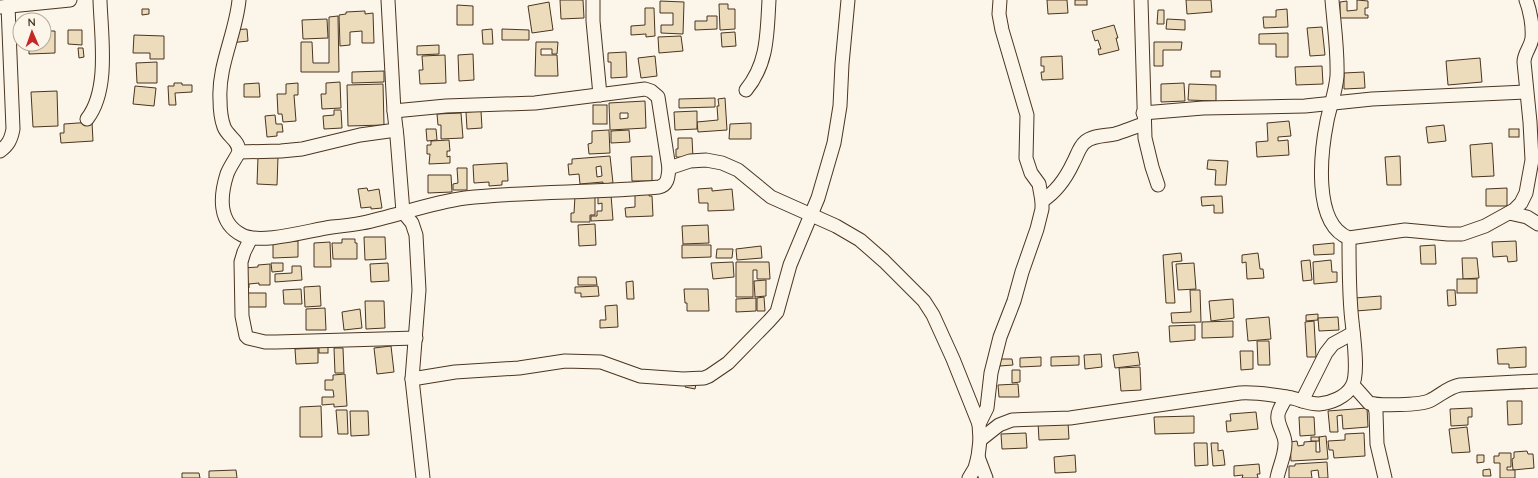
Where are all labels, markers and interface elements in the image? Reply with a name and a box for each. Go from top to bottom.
north arrow [12,12,52,52]
text: N [27,15,36,29]

